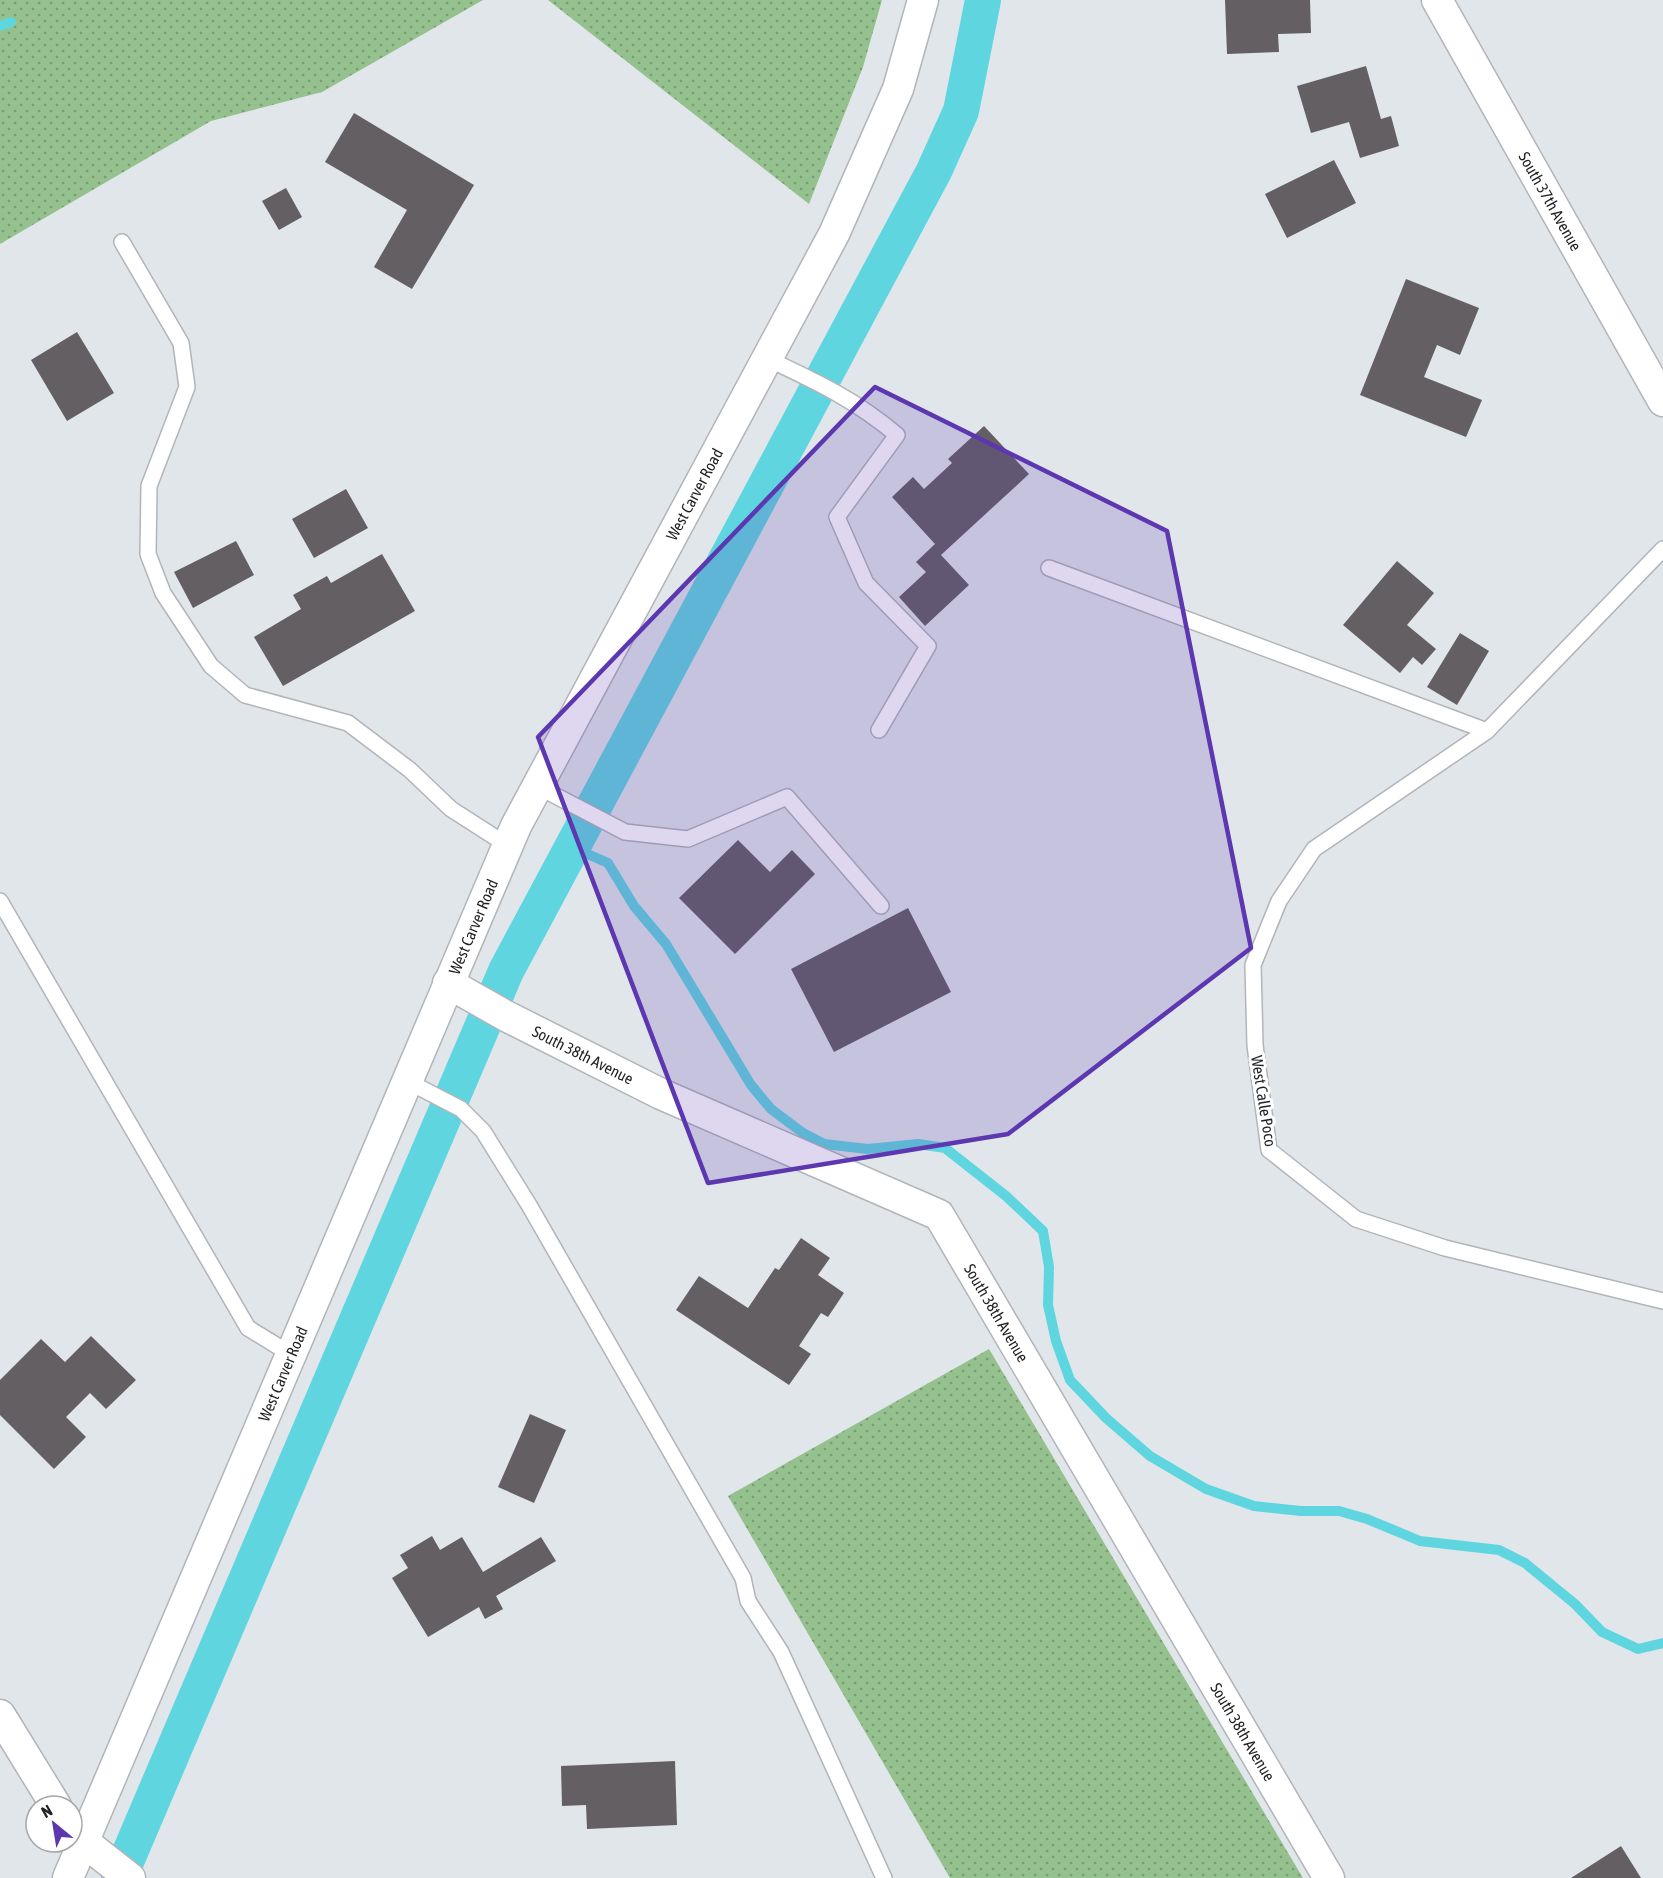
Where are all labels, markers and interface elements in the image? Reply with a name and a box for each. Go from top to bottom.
street label: South 37th Avenue [1515,149,1585,254]
street label: West Carver Road [662,445,726,543]
street label: West Carver Road [445,876,501,977]
street label: South 38th Avenue [530,1022,636,1088]
street label: West Calle Poco [1248,1054,1280,1148]
street label: South 38th Avenue [961,1261,1032,1365]
street label: West Carver Road [255,1324,311,1424]
street label: South 38th Avenue [1207,1680,1279,1784]
north arrow [24,1794,84,1854]
text: N [38,1801,55,1821]

